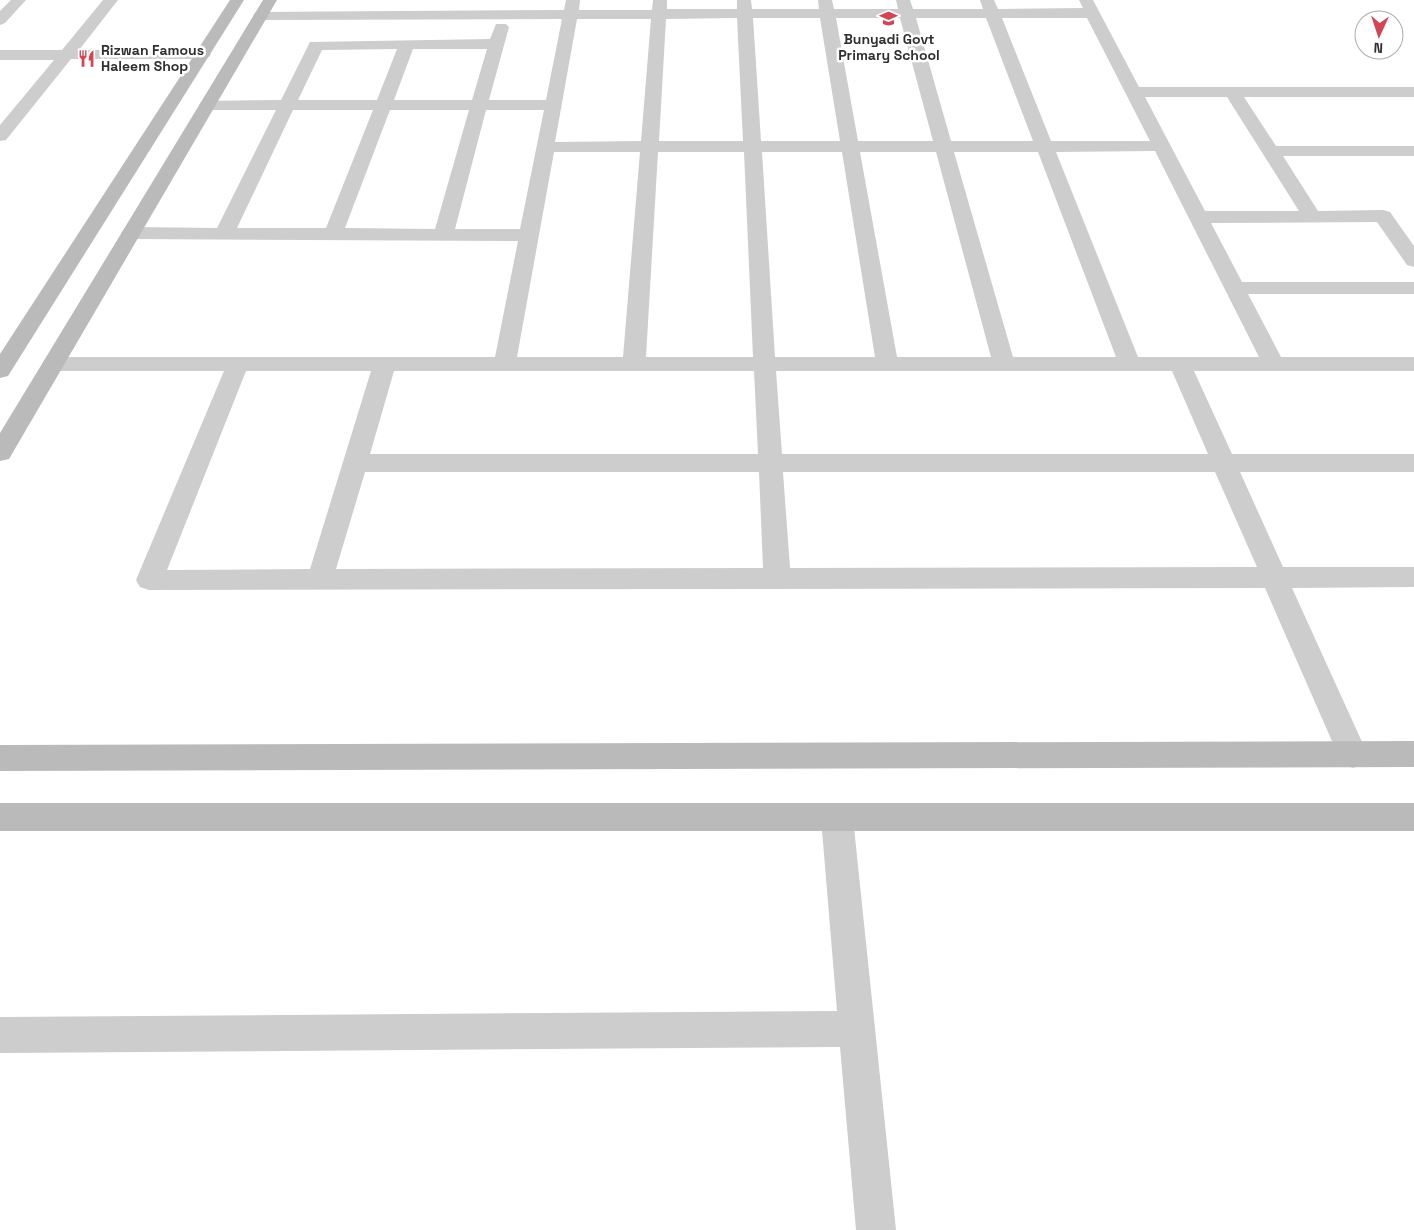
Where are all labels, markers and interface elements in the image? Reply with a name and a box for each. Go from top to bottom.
school or university icon: Bunyadi Govt Primary School [879,9,899,29]
north arrow [1354,10,1404,60]
place label: Bunyadi Govt Primary School [838,30,940,64]
text: N [1373,39,1383,57]
place label: Rizwan Famous Haleem Shop [101,41,204,75]
restaurant icon: Rizwan Famous Haleem Shop [77,48,97,68]

